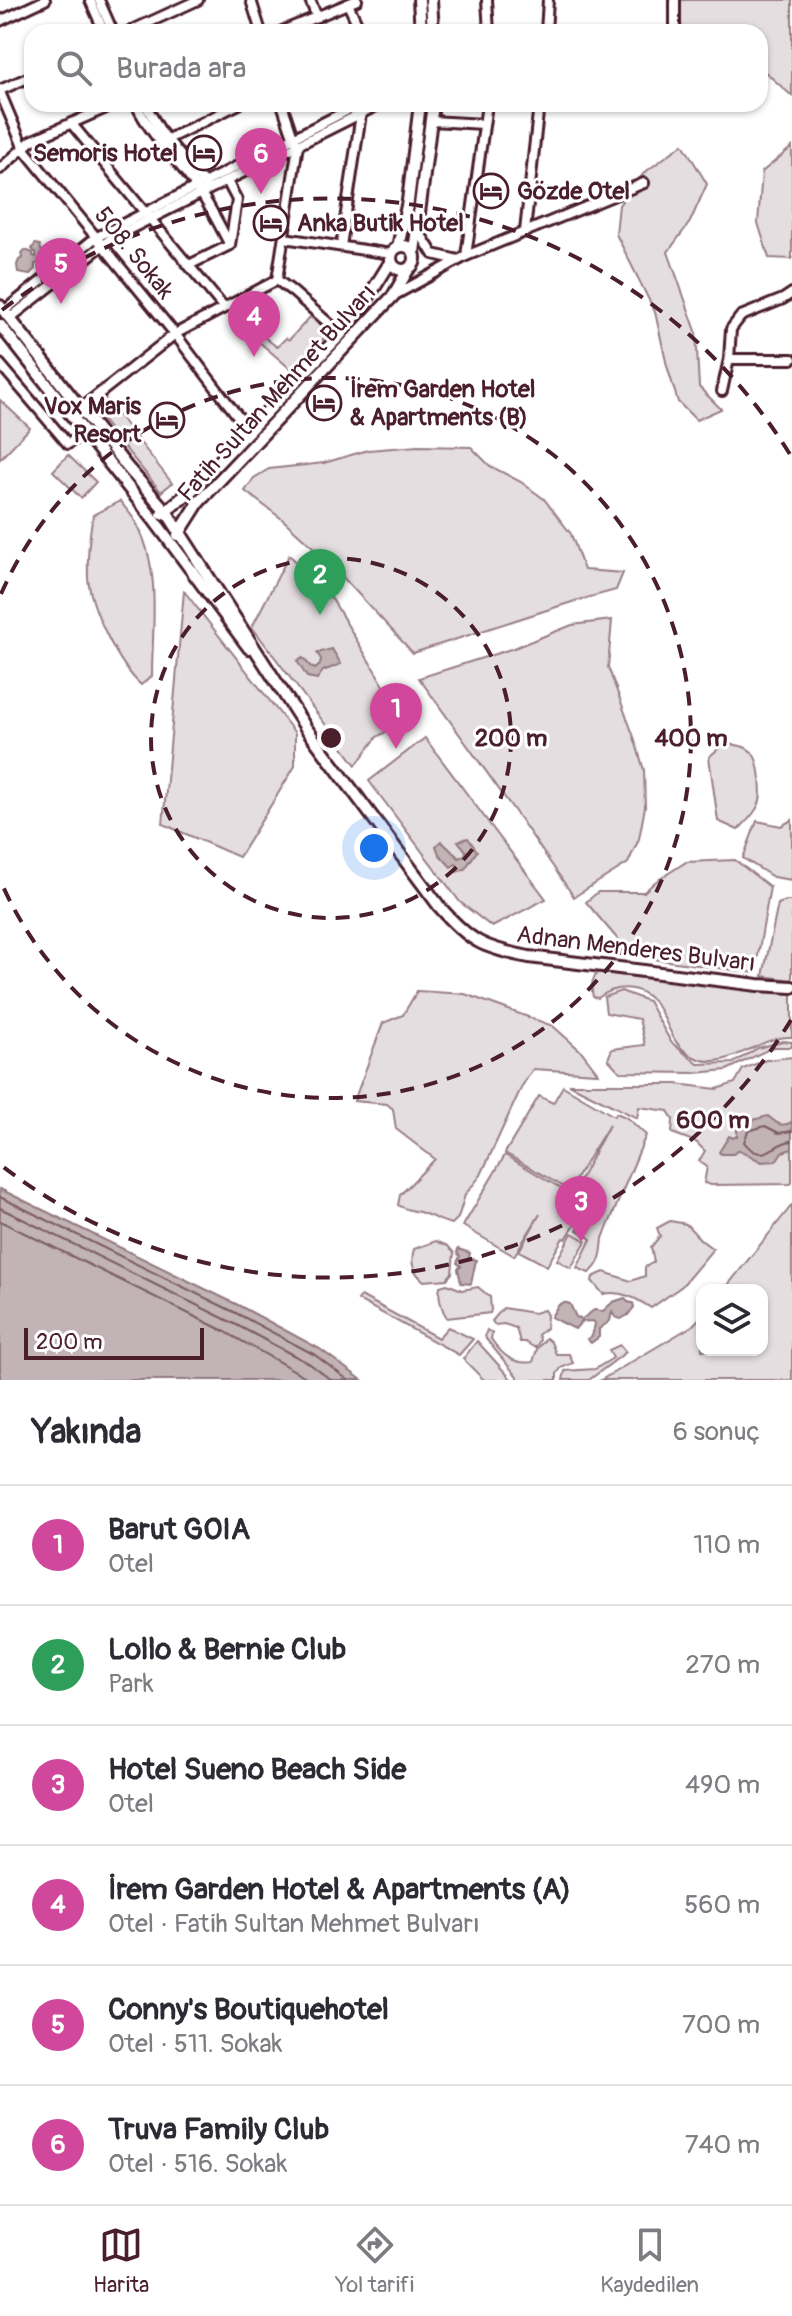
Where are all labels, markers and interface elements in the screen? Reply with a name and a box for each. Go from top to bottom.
search box [24,24,768,112]
icon: search [52,46,96,90]
text: Burada ara [116,50,247,87]
pin: 6 [235,128,287,194]
hotel icon: Semoris Hotel [185,134,223,172]
place label: Semoris Hotel [33,139,178,168]
hotel icon: Gözde Otel [472,172,510,210]
place label: Gözde Otel [517,177,630,206]
street label: 508. Sokak [88,201,180,305]
hotel icon: Anka Butik Hotel [252,204,290,242]
place label: Anka Butik Hotel [297,209,464,238]
pin: 5 [35,238,87,304]
street label: Fatih Sultan Mehmet Bulvarı [172,278,382,508]
pin: 4 [228,291,280,357]
place label: İrem Garden Hotel & Apartments (B) [350,375,536,432]
hotel icon: İrem Garden Hotel & Apartments (B) [305,384,343,422]
place label: Vox Maris Resort [44,392,142,449]
hotel icon: Vox Maris Resort [148,401,186,439]
pin: 2 [294,549,346,615]
pin: 1 [370,683,422,749]
centre of rings [317,724,345,752]
text: 200 m [475,724,547,753]
text: 400 m [654,724,728,753]
your location [354,828,394,868]
street label: Adnan Menderes Bulvarı [515,920,757,978]
text: 600 m [676,1106,750,1135]
pin: 3 [555,1176,607,1242]
map controls [696,1284,768,1356]
button: layers [696,1284,768,1356]
scale bar [24,1324,204,1360]
text: 200 m [36,1328,103,1356]
text: Yakında [32,1411,141,1454]
text: 6 sonuç [673,1416,760,1448]
text: Barut GOIA [108,1511,250,1548]
text: 1 [53,1529,63,1561]
text: 110 m [693,1529,760,1561]
text: Otel [108,1548,154,1580]
text: Lollo & Bernie Club [108,1631,346,1668]
text: 2 [51,1649,65,1681]
text: 270 m [685,1649,760,1681]
text: Park [108,1668,154,1700]
text: Hotel Sueno Beach Side [108,1751,406,1788]
text: 3 [51,1769,65,1801]
text: 490 m [685,1769,760,1801]
text: Otel [108,1788,154,1820]
text: İrem Garden Hotel & Apartments (A) [108,1871,571,1908]
text: 4 [50,1889,66,1921]
text: 560 m [684,1889,760,1921]
text: Otel · Fatih Sultan Mehmet Bulvarı [108,1908,480,1940]
text: Conny's Boutiquehotel [108,1991,389,2028]
text: 5 [51,2009,65,2041]
text: 700 m [682,2009,760,2041]
text: Otel · 511. Sokak [108,2028,282,2060]
text: Truva Family Club [108,2111,329,2148]
text: 6 [50,2129,66,2161]
text: 740 m [685,2129,760,2161]
text: Otel · 516. Sokak [108,2148,287,2180]
tab: Harita [93,2223,149,2299]
tab: Yol tarifi [335,2223,414,2299]
tab: Kaydedilen [600,2223,699,2299]

